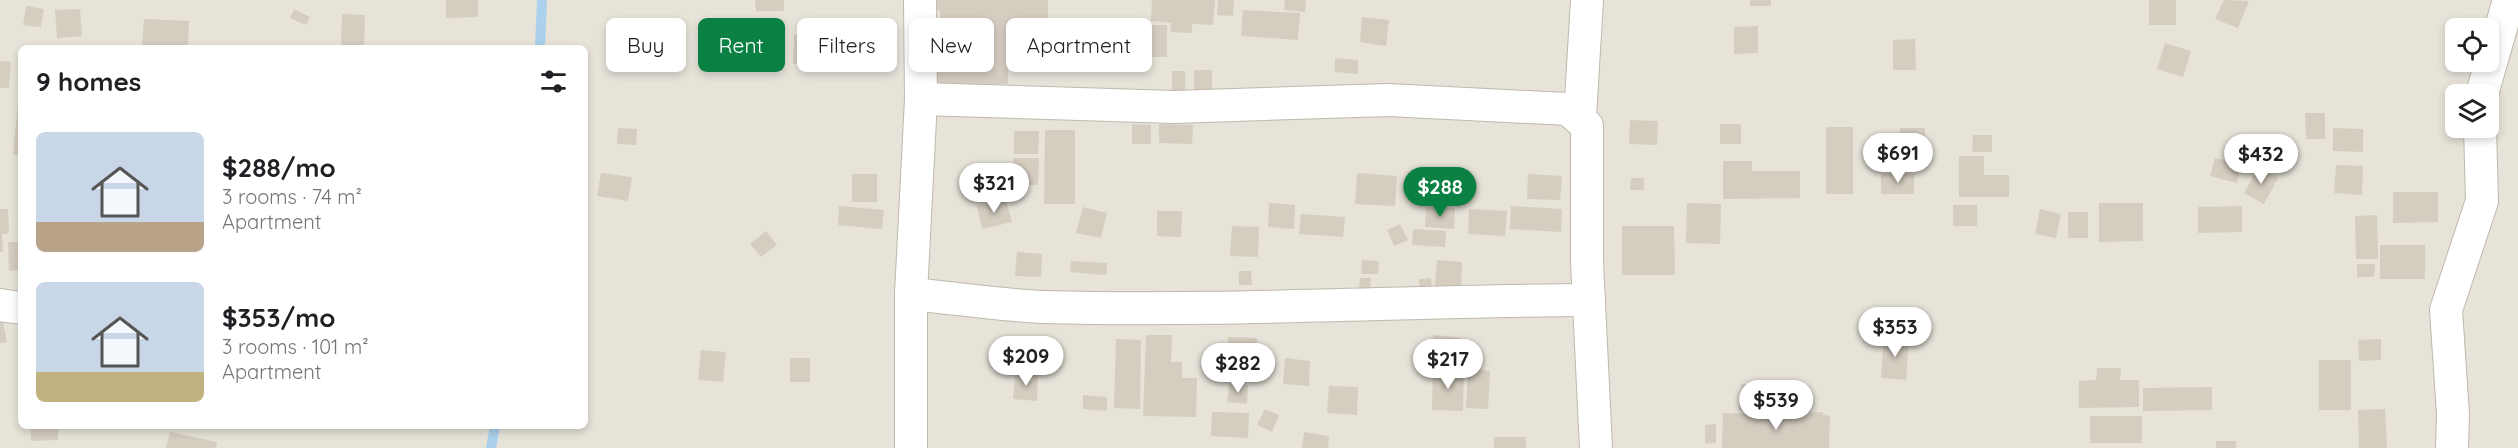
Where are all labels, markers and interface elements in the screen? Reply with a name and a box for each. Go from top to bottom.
chip: Buy [606,18,686,72]
chip: Rent [698,18,785,72]
chip: Filters [797,18,897,72]
chip: New [909,18,994,72]
chip: Apartment [1006,18,1152,72]
map controls [2445,18,2499,138]
button: locate [2445,18,2499,72]
text: 9 homes [36,65,141,98]
icon: filters [537,65,570,98]
button: layers [2445,84,2499,138]
pin: $691 [1862,133,1934,184]
pin: $432 [2225,134,2297,185]
text: $691 [1877,140,1919,165]
text: $432 [2238,141,2284,166]
text: $288/mo [222,151,336,184]
icon: home [84,156,156,228]
pin: $321 [958,163,1030,214]
pin: $288 [1404,167,1476,218]
text: $321 [973,170,1015,195]
text: $288 [1417,174,1463,199]
text: 3 rooms · 74 m² [222,184,362,209]
text: Apartment [222,209,322,234]
text: $353/mo [222,301,335,334]
icon: home [84,306,156,378]
pin: $353 [1859,307,1931,358]
text: $353 [1873,314,1917,339]
text: 3 rooms · 101 m² [222,334,369,359]
pin: $209 [990,336,1062,387]
pin: $217 [1412,339,1484,390]
text: $209 [1003,343,1049,368]
pin: $282 [1202,343,1274,394]
text: $217 [1427,346,1469,371]
text: $282 [1215,350,1261,375]
text: Apartment [222,359,322,384]
pin: $539 [1740,380,1812,431]
text: $539 [1753,387,1799,412]

